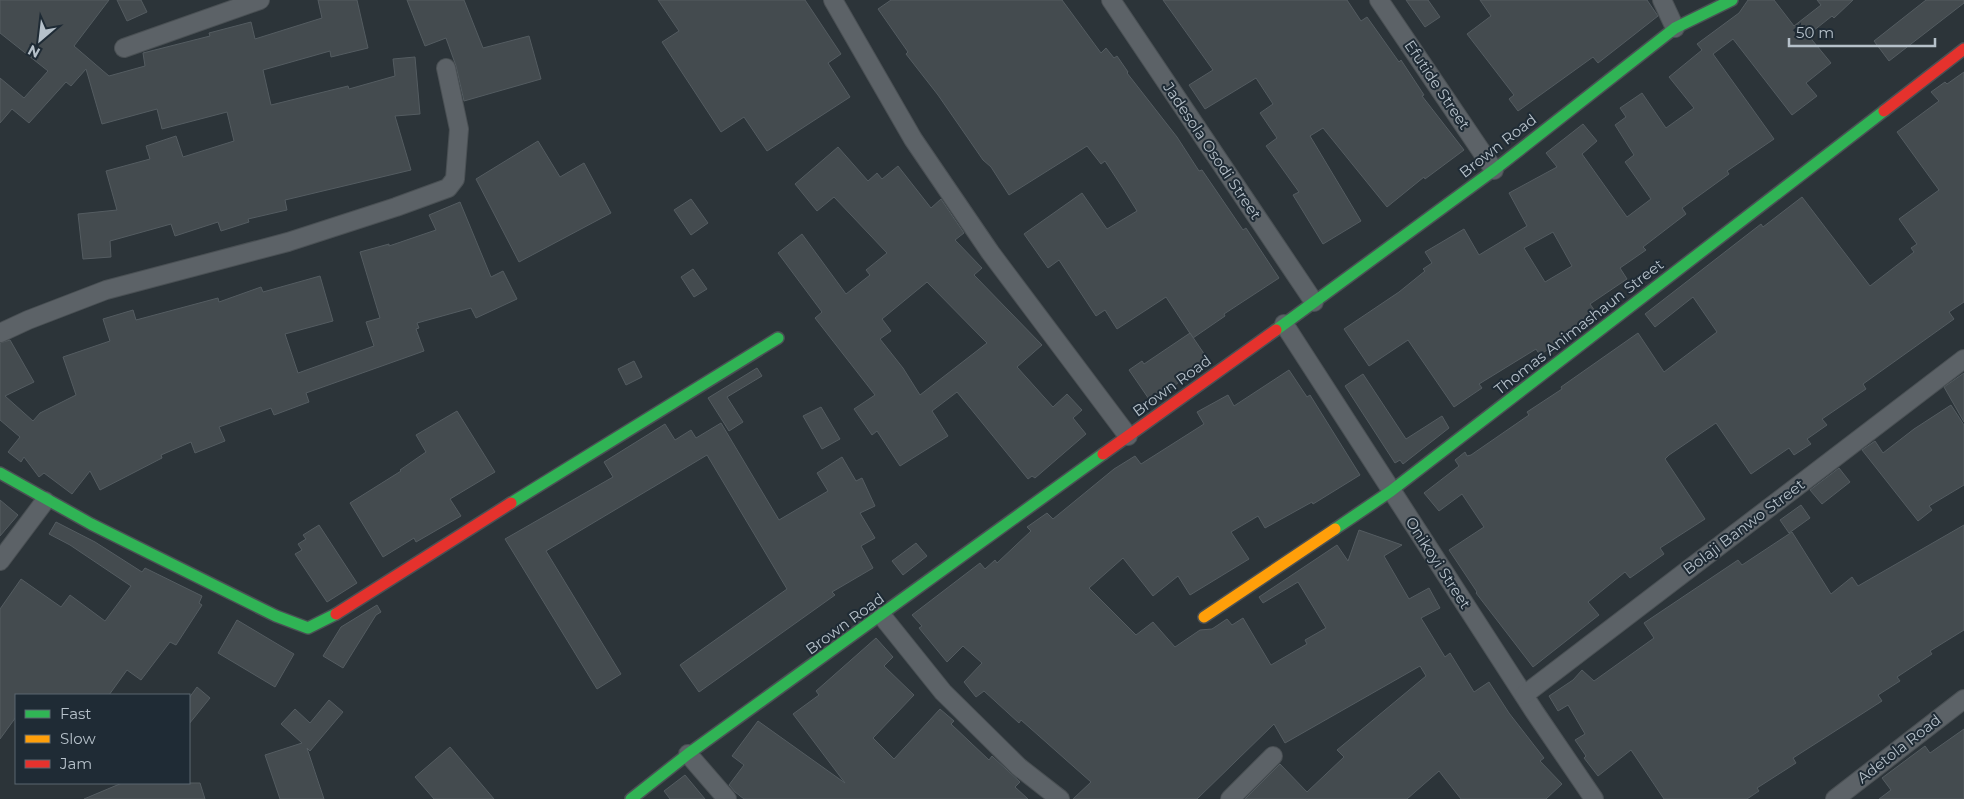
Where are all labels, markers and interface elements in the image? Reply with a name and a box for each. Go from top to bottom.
north arrow [15,15,65,65]
scale bar [1789,15,1935,47]
text: 50 m [1796,23,1834,42]
street label: Efutide Street [1401,36,1474,133]
text: N [25,41,43,62]
street label: Jadesola Osodi Street [1159,77,1266,223]
street label: Brown Road [1455,110,1540,182]
street label: Thomas Animashaun Street [1490,255,1667,399]
street label: Brown Road [1129,351,1215,421]
street label: Bolaji Banwo Street [1679,475,1808,579]
street label: Onikoyi Street [1402,513,1475,612]
street label: Brown Road [802,589,888,659]
legend [15,694,190,784]
text: Fast [60,704,91,723]
street label: Adetola Road [1853,710,1944,787]
text: Slow [60,729,96,748]
text: Jam [59,754,92,773]

